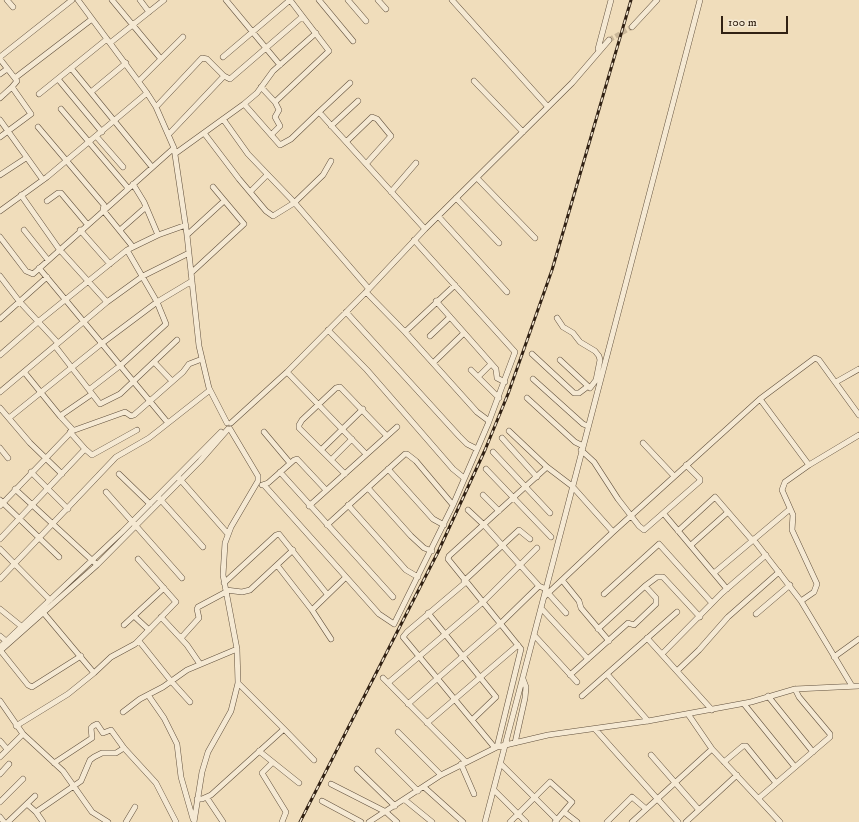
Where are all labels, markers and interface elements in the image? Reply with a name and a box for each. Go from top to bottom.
scale bar [723,8,790,34]
text: 100 m [728,15,757,30]

